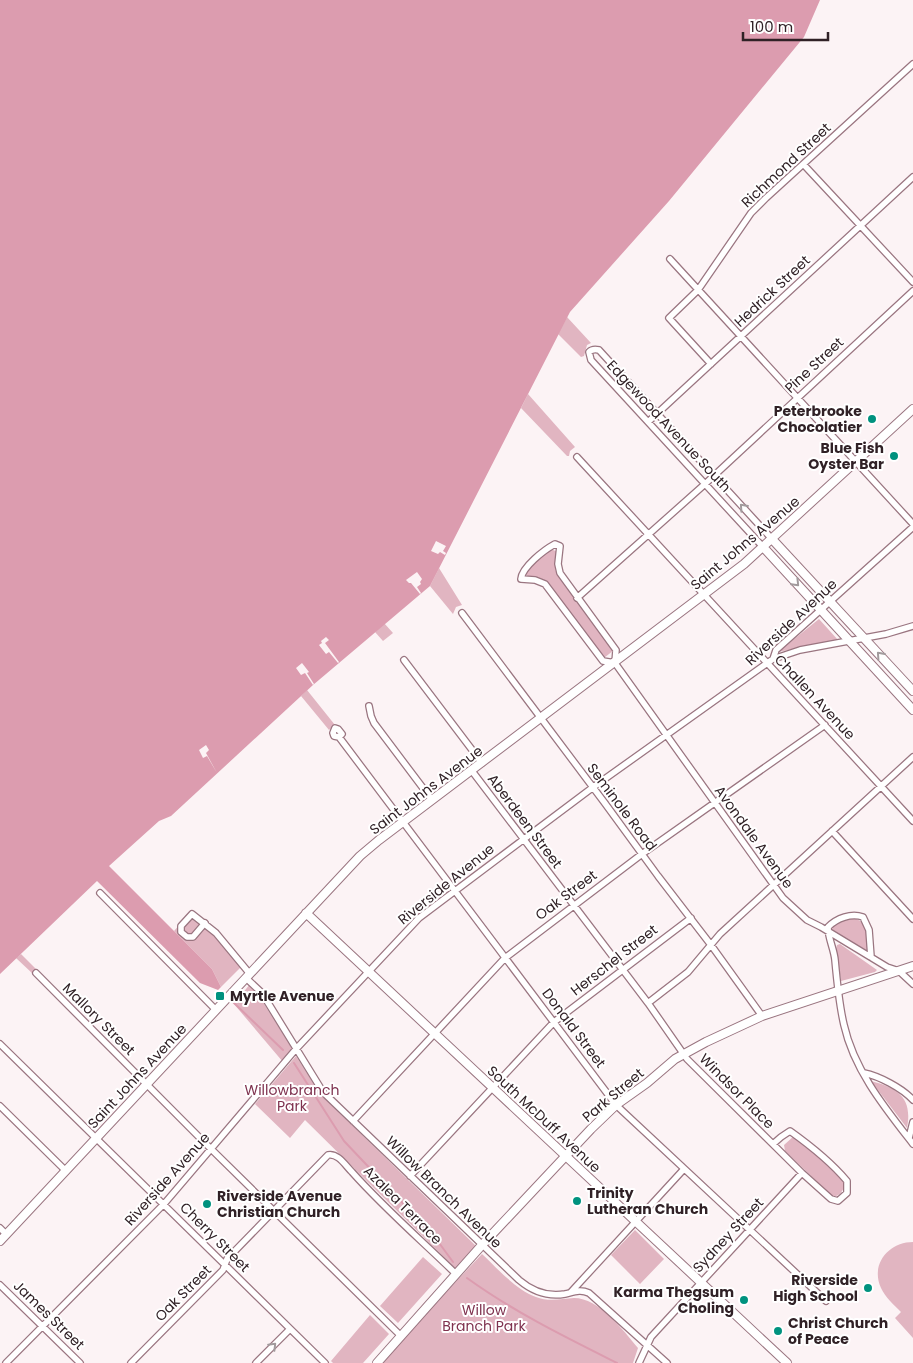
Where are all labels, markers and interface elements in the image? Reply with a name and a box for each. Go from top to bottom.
scale bar [743,10,828,42]
text: 100 m [750,16,793,37]
street label: Richmond Street [737,118,835,212]
street label: Hedrick Street [730,251,814,331]
street label: Pine Street [780,332,848,398]
street label: Edgewood Avenue South [602,356,736,496]
place label: Peterbrooke Chocolatier [774,401,862,437]
marker: Peterbrooke Chocolatier [866,413,878,425]
place label: Blue Fish Oyster Bar [808,438,884,474]
marker: Blue Fish Oyster Bar [888,450,900,462]
street label: Saint Johns Avenue [686,491,804,595]
one-way arrow [740,503,749,512]
street label: Riverside Avenue [741,574,842,670]
one-way arrow [790,577,799,586]
street label: Challen Avenue [770,650,860,744]
one-way arrow [877,652,886,661]
street label: Saint Johns Avenue [365,741,487,839]
street label: Seminole Road [582,759,662,855]
street label: Aberdeen Street [483,770,567,872]
street label: Avondale Avenue [710,782,798,893]
street label: Riverside Avenue [393,839,499,929]
street label: Oak Street [531,865,601,925]
street label: Herschel Street [566,920,662,1000]
street label: Mallory Street [58,978,140,1060]
street label: Donald Street [537,984,611,1072]
place label: Myrtle Avenue [230,986,335,1006]
marker: Myrtle Avenue [214,990,226,1002]
street label: Saint Johns Avenue [83,1019,191,1133]
street label: Windsor Place [695,1049,779,1133]
street label: South McDuff Avenue [483,1061,605,1177]
street label: Park Street [578,1063,648,1127]
park label: Willowbranch Park [244,1080,340,1116]
street label: Riverside Avenue [120,1128,214,1230]
street label: Willow Branch Avenue [382,1131,507,1253]
street label: Azalea Terrace [359,1161,447,1249]
place label: Trinity Lutheran Church [587,1183,708,1219]
place label: Riverside Avenue Christian Church [217,1186,342,1222]
street label: Sydney Street [688,1193,768,1277]
marker: Trinity Lutheran Church [571,1195,583,1207]
street label: Cherry Street [176,1198,254,1276]
marker: Riverside Avenue Christian Church [201,1198,213,1210]
street label: Oak Street [150,1260,216,1326]
place label: Riverside High School [773,1270,858,1306]
street label: James Street [9,1276,89,1354]
place label: Karma Thegsum Choling [614,1282,734,1318]
marker: Riverside High School [862,1282,874,1294]
marker: Karma Thegsum Choling [738,1294,750,1306]
park label: Willow Branch Park [442,1300,526,1336]
place label: Christ Church of Peace [788,1313,888,1349]
marker: Christ Church of Peace [772,1325,784,1337]
one-way arrow [267,1343,276,1352]

